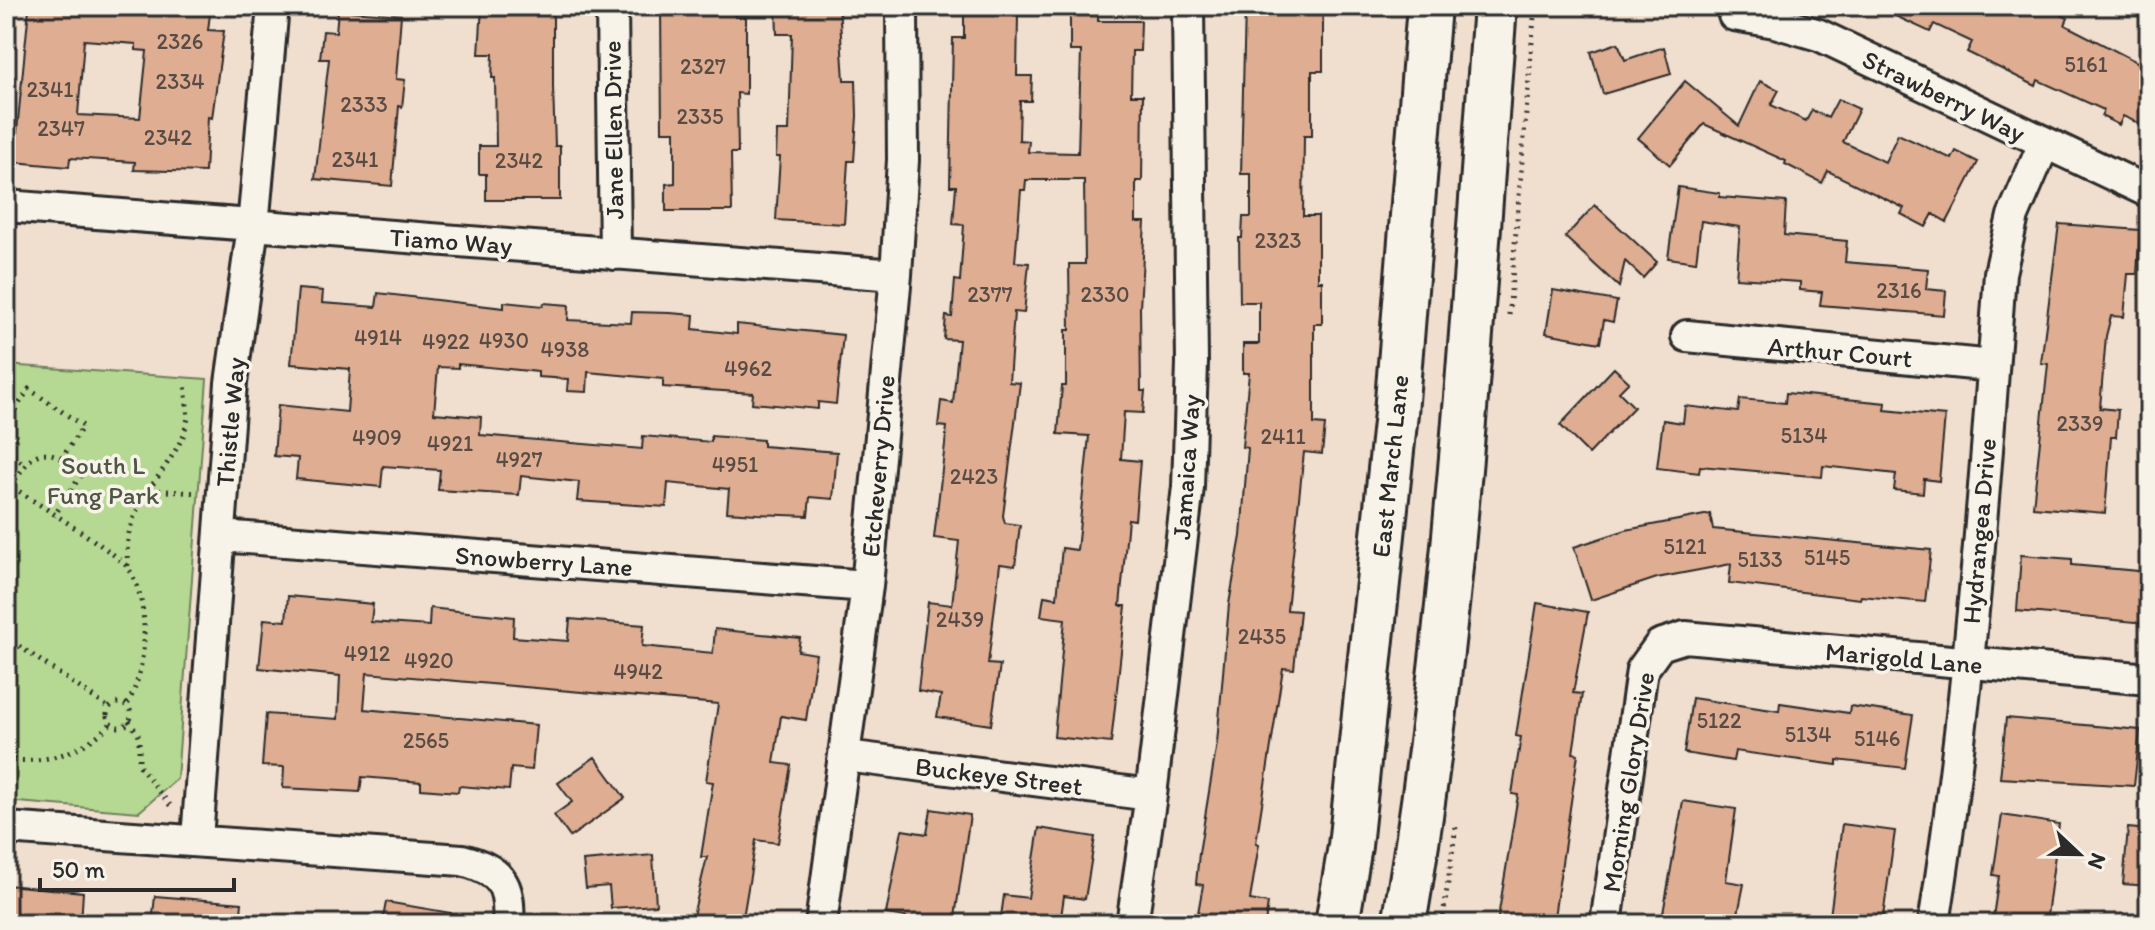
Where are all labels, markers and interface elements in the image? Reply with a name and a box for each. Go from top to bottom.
house number: 2326 [157,28,203,55]
street label: Jane Ellen Drive [595,40,631,220]
street label: Strawberry Way [1857,43,2031,149]
house number: 5161 [2064,51,2108,78]
house number: 2327 [680,53,726,80]
house number: 2334 [156,68,204,95]
house number: 2341 [27,76,74,103]
house number: 2333 [340,91,388,118]
house number: 2335 [676,103,724,130]
house number: 2347 [37,115,85,142]
house number: 2342 [144,124,193,151]
house number: 2341 [332,146,379,173]
house number: 2342 [495,147,544,174]
street label: Tiamo Way [389,221,513,261]
house number: 2323 [1254,227,1302,254]
house number: 2316 [1876,277,1922,304]
house number: 2377 [967,281,1013,308]
house number: 2330 [1080,281,1130,308]
house number: 4914 [354,324,402,351]
house number: 4930 [479,327,529,354]
house number: 4922 [422,328,470,355]
street label: Arthur Court [1766,330,1914,374]
house number: 4938 [541,336,589,363]
house number: 4962 [724,355,772,382]
street label: Thistle Way [208,356,252,488]
street label: East March Lane [1364,373,1416,559]
street label: Etcheverry Drive [854,374,902,558]
street label: Jamaica Way [1165,393,1207,541]
house number: 2339 [2056,410,2104,437]
house number: 5134 [1781,422,1827,449]
house number: 2411 [1260,423,1306,450]
house number: 4909 [352,424,402,451]
house number: 4921 [427,430,473,457]
street label: Hydrangea Drive [1955,437,2003,625]
house number: 4927 [495,446,543,473]
park label: South L Fung Park [47,449,160,511]
house number: 4951 [712,451,758,478]
house number: 2423 [950,463,998,490]
house number: 5121 [1663,533,1707,560]
street label: Snowberry Lane [454,539,634,583]
house number: 5145 [1804,544,1850,571]
house number: 5133 [1737,546,1783,573]
house number: 2439 [936,606,984,633]
house number: 2435 [1238,623,1286,650]
street label: Marigold Lane [1824,635,1984,681]
house number: 4912 [344,640,391,667]
house number: 4920 [404,647,454,674]
house number: 4942 [613,658,663,685]
street label: Morning Glory Drive [1595,670,1661,894]
house number: 5122 [1697,707,1742,734]
house number: 5134 [1785,721,1831,748]
house number: 5146 [1854,725,1900,752]
house number: 2565 [403,727,449,754]
street label: Buckeye Street [913,750,1085,802]
north arrow [2039,814,2119,894]
scale bar [40,842,234,892]
text: N [2082,849,2112,873]
text: 50 m [52,855,105,884]

